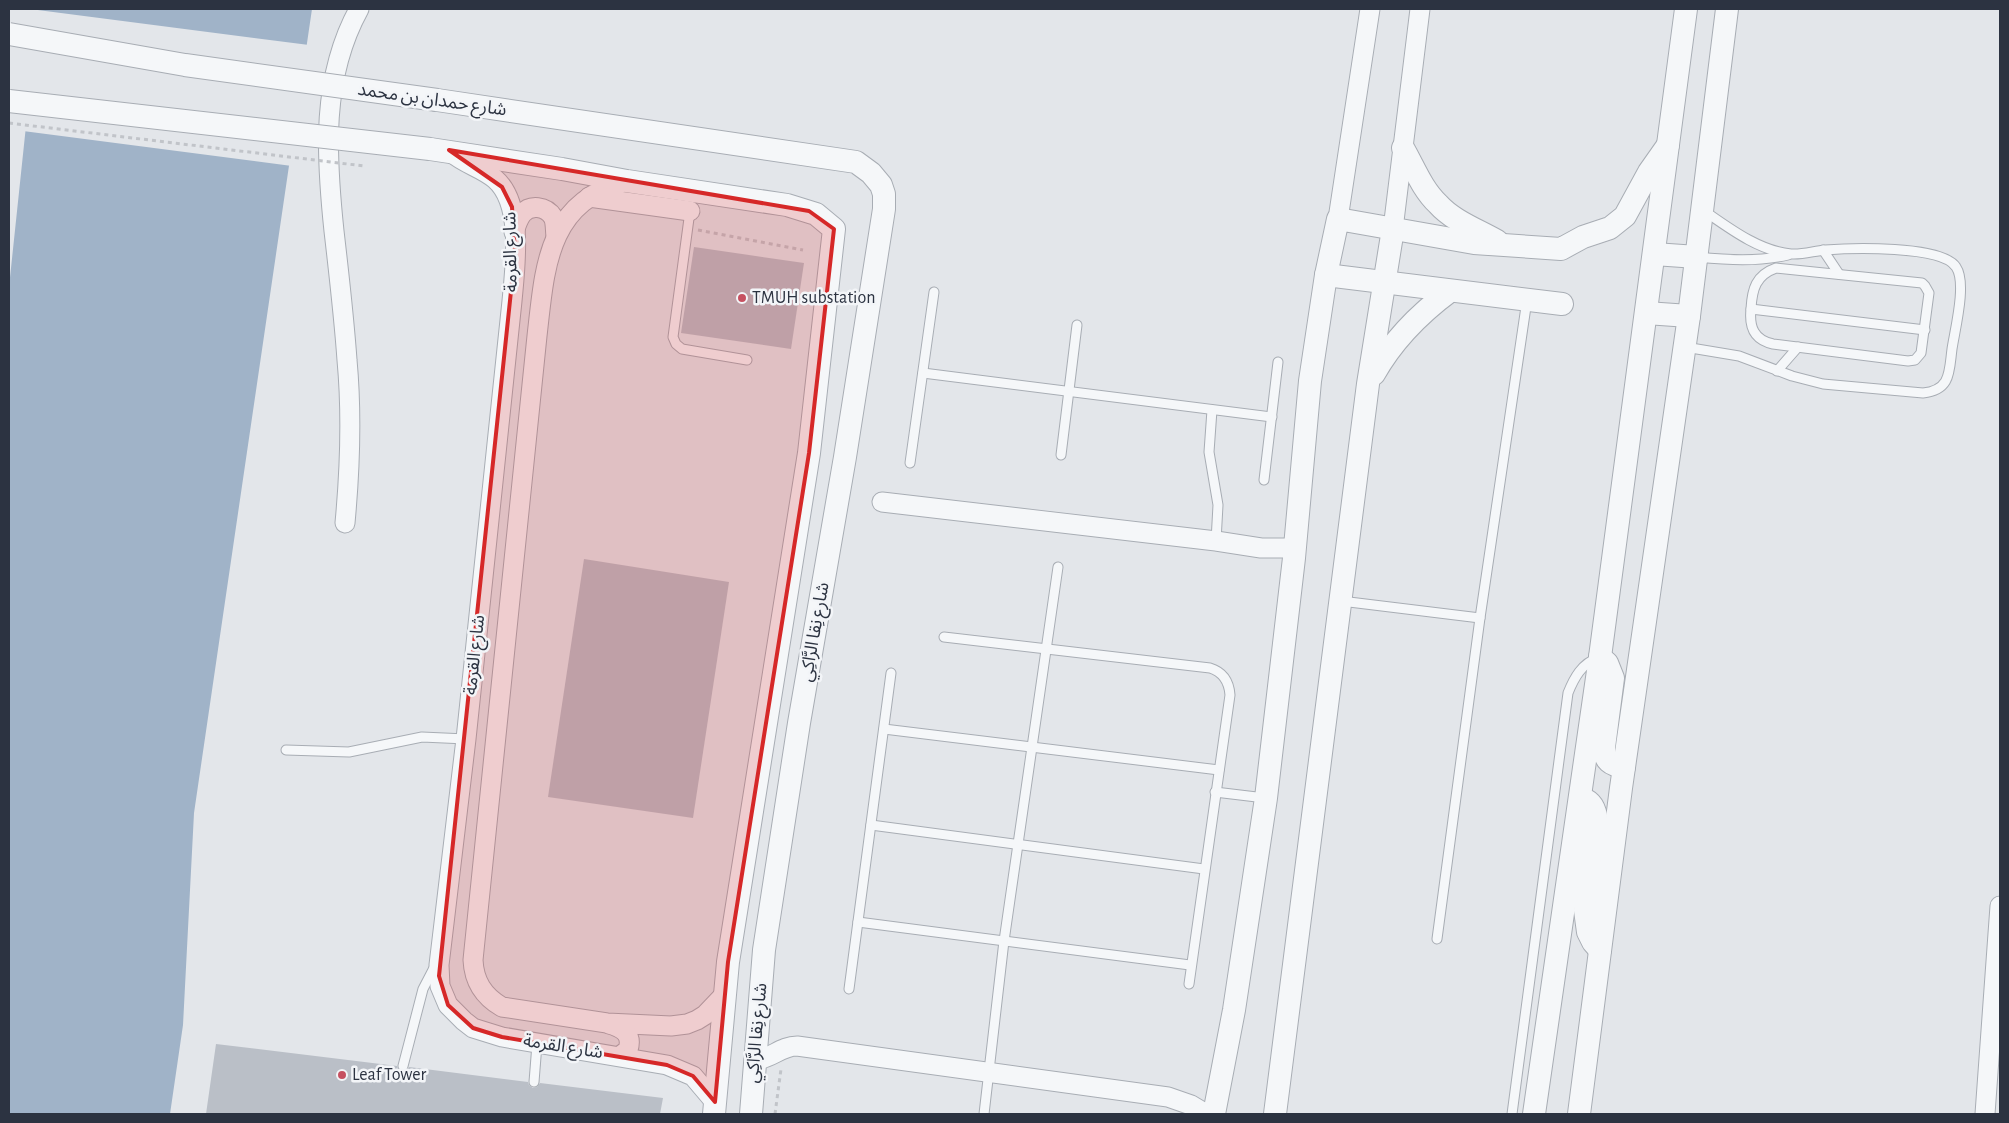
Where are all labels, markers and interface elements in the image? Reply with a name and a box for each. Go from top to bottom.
street label: شارع حمدان بن محمد [356,81,508,123]
street label: شارع القرمة [501,212,525,292]
place label: TMUH substation [752,289,875,307]
marker: TMUH substation [736,292,748,304]
street label: شارع نِقا الرَّاكِي [796,581,837,684]
street label: شارع القرمة [462,614,492,696]
street label: شارع نِقا الرَّاكِي [742,982,774,1084]
street label: شارع القرمة [521,1032,604,1066]
place label: Leaf Tower [352,1066,426,1084]
marker: Leaf Tower [336,1069,348,1081]

